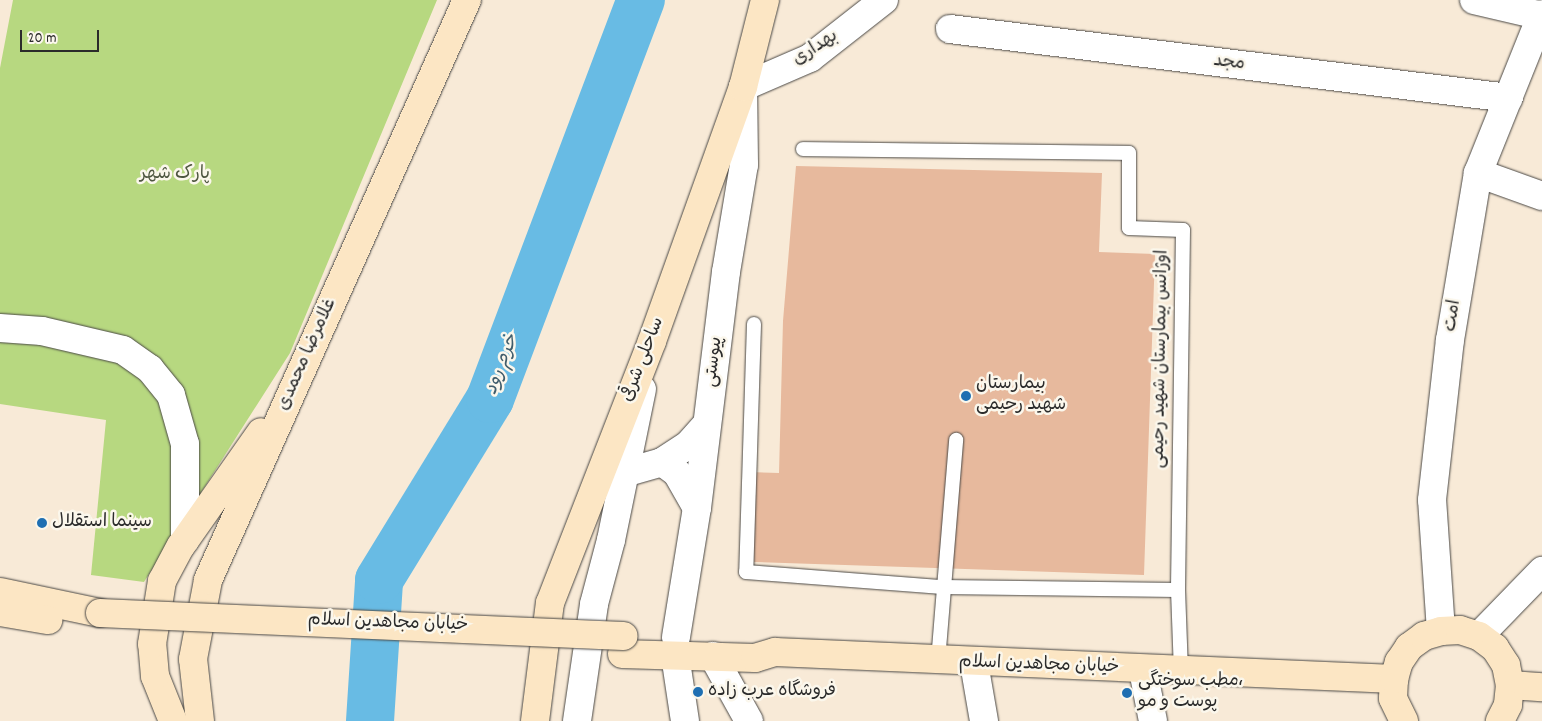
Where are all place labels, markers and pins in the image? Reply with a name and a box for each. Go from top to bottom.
place label: بیمارستان شهید رحیمی [976,375,1066,418]
marker: بیمارستان شهید رحیمی [960,390,972,402]
place label: سینما استقلال [52,512,152,534]
marker: سینما استقلال [36,517,48,529]
place label: مطب سوختگی، پوست و مو [1138,672,1243,714]
place label: فروشگاه عرب زاده [708,681,836,703]
marker: فروشگاه عرب زاده [692,686,704,698]
marker: مطب سوختگی، پوست و مو [1120,686,1134,700]

